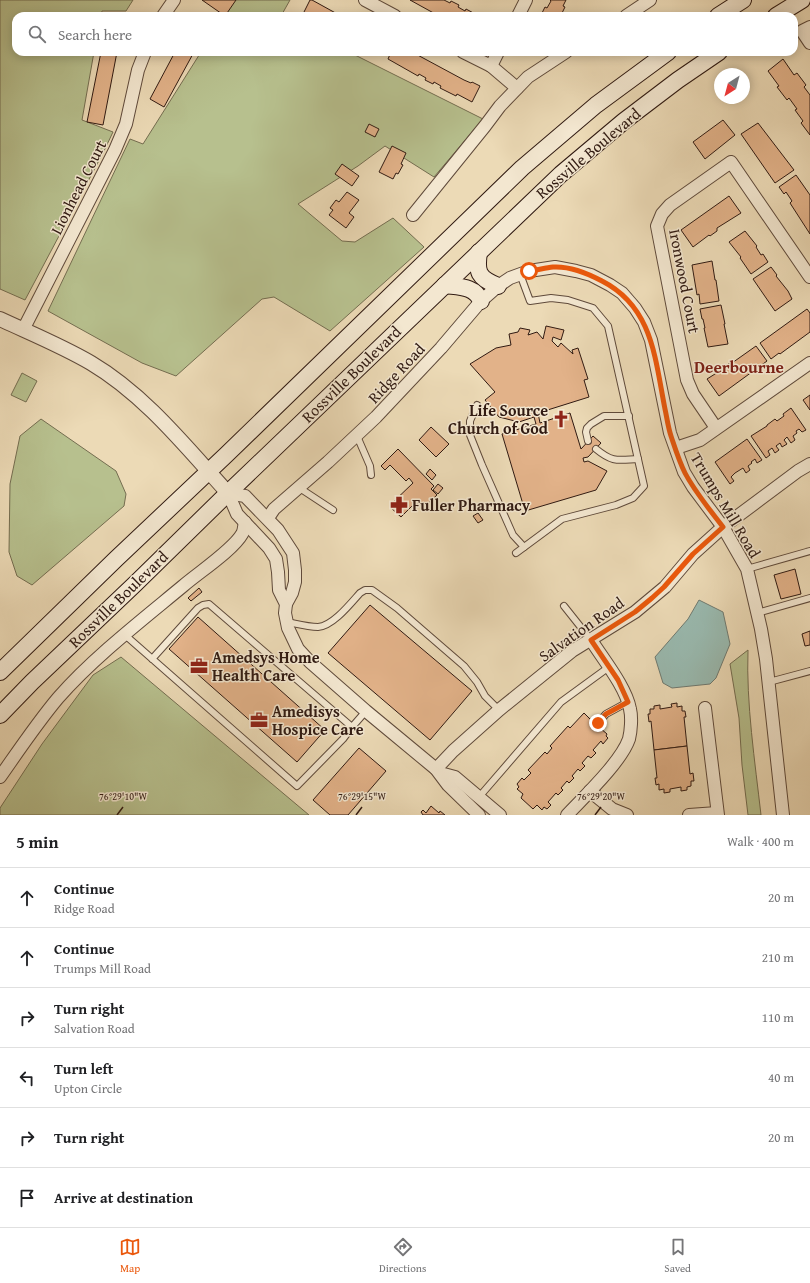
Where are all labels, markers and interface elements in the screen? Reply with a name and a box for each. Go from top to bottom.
search box [12,12,798,56]
icon: search [26,23,48,45]
text: Search here [58,24,132,45]
north arrow [714,68,750,104]
street label: Rossville Boulevard [530,102,646,204]
street label: Lionhead Court [44,135,112,238]
street label: Ironwood Court [663,227,707,336]
route start [520,262,538,280]
street label: Rossville Boulevard [296,320,407,428]
street label: Ridge Road [362,337,431,409]
district label: Deerbourne [694,354,784,379]
place label: Life Source Church of God [448,398,549,440]
church icon: Life Source Church of God [551,409,571,429]
street label: Trumps Mill Road [685,448,767,563]
place label: Fuller Pharmacy [412,493,531,517]
pharmacy icon: Fuller Pharmacy [389,495,409,515]
street label: Rossville Boulevard [63,545,174,653]
street label: Salvation Road [533,590,629,667]
place label: Amedsys Home Health Care [212,645,320,687]
office icon: Amedsys Home Health Care [189,656,209,676]
place label: Amedisys Hospice Care [272,699,364,741]
office icon: Amedisys Hospice Care [249,710,269,730]
route end [589,714,607,732]
text: 76°29'10"W [99,789,147,804]
text: 76°29'15"W [338,789,386,804]
text: 76°29'20"W [577,789,625,804]
text: 5 min [16,829,58,854]
text: Walk · 400 m [727,832,794,851]
text: Continue [54,878,115,899]
icon: ahead [16,887,38,909]
text: 20 m [768,888,794,907]
text: Ridge Road [54,899,115,918]
text: Continue [54,938,115,959]
icon: ahead [16,947,38,969]
text: 210 m [762,948,794,967]
text: Trumps Mill Road [54,959,151,978]
text: Turn right [54,998,125,1019]
icon: right [16,1007,38,1029]
text: 110 m [762,1008,794,1027]
text: Salvation Road [54,1019,135,1038]
text: Turn left [54,1058,113,1079]
icon: left [16,1067,38,1089]
text: 40 m [768,1068,794,1087]
text: Upton Circle [54,1079,122,1098]
icon: right [16,1127,38,1149]
text: Turn right [54,1127,125,1148]
text: 20 m [768,1128,794,1147]
icon: arrive [16,1187,38,1209]
text: Arrive at destination [54,1187,193,1208]
tab: Map [119,1236,141,1276]
tab: Directions [379,1236,426,1276]
tab: Saved [664,1236,691,1276]

